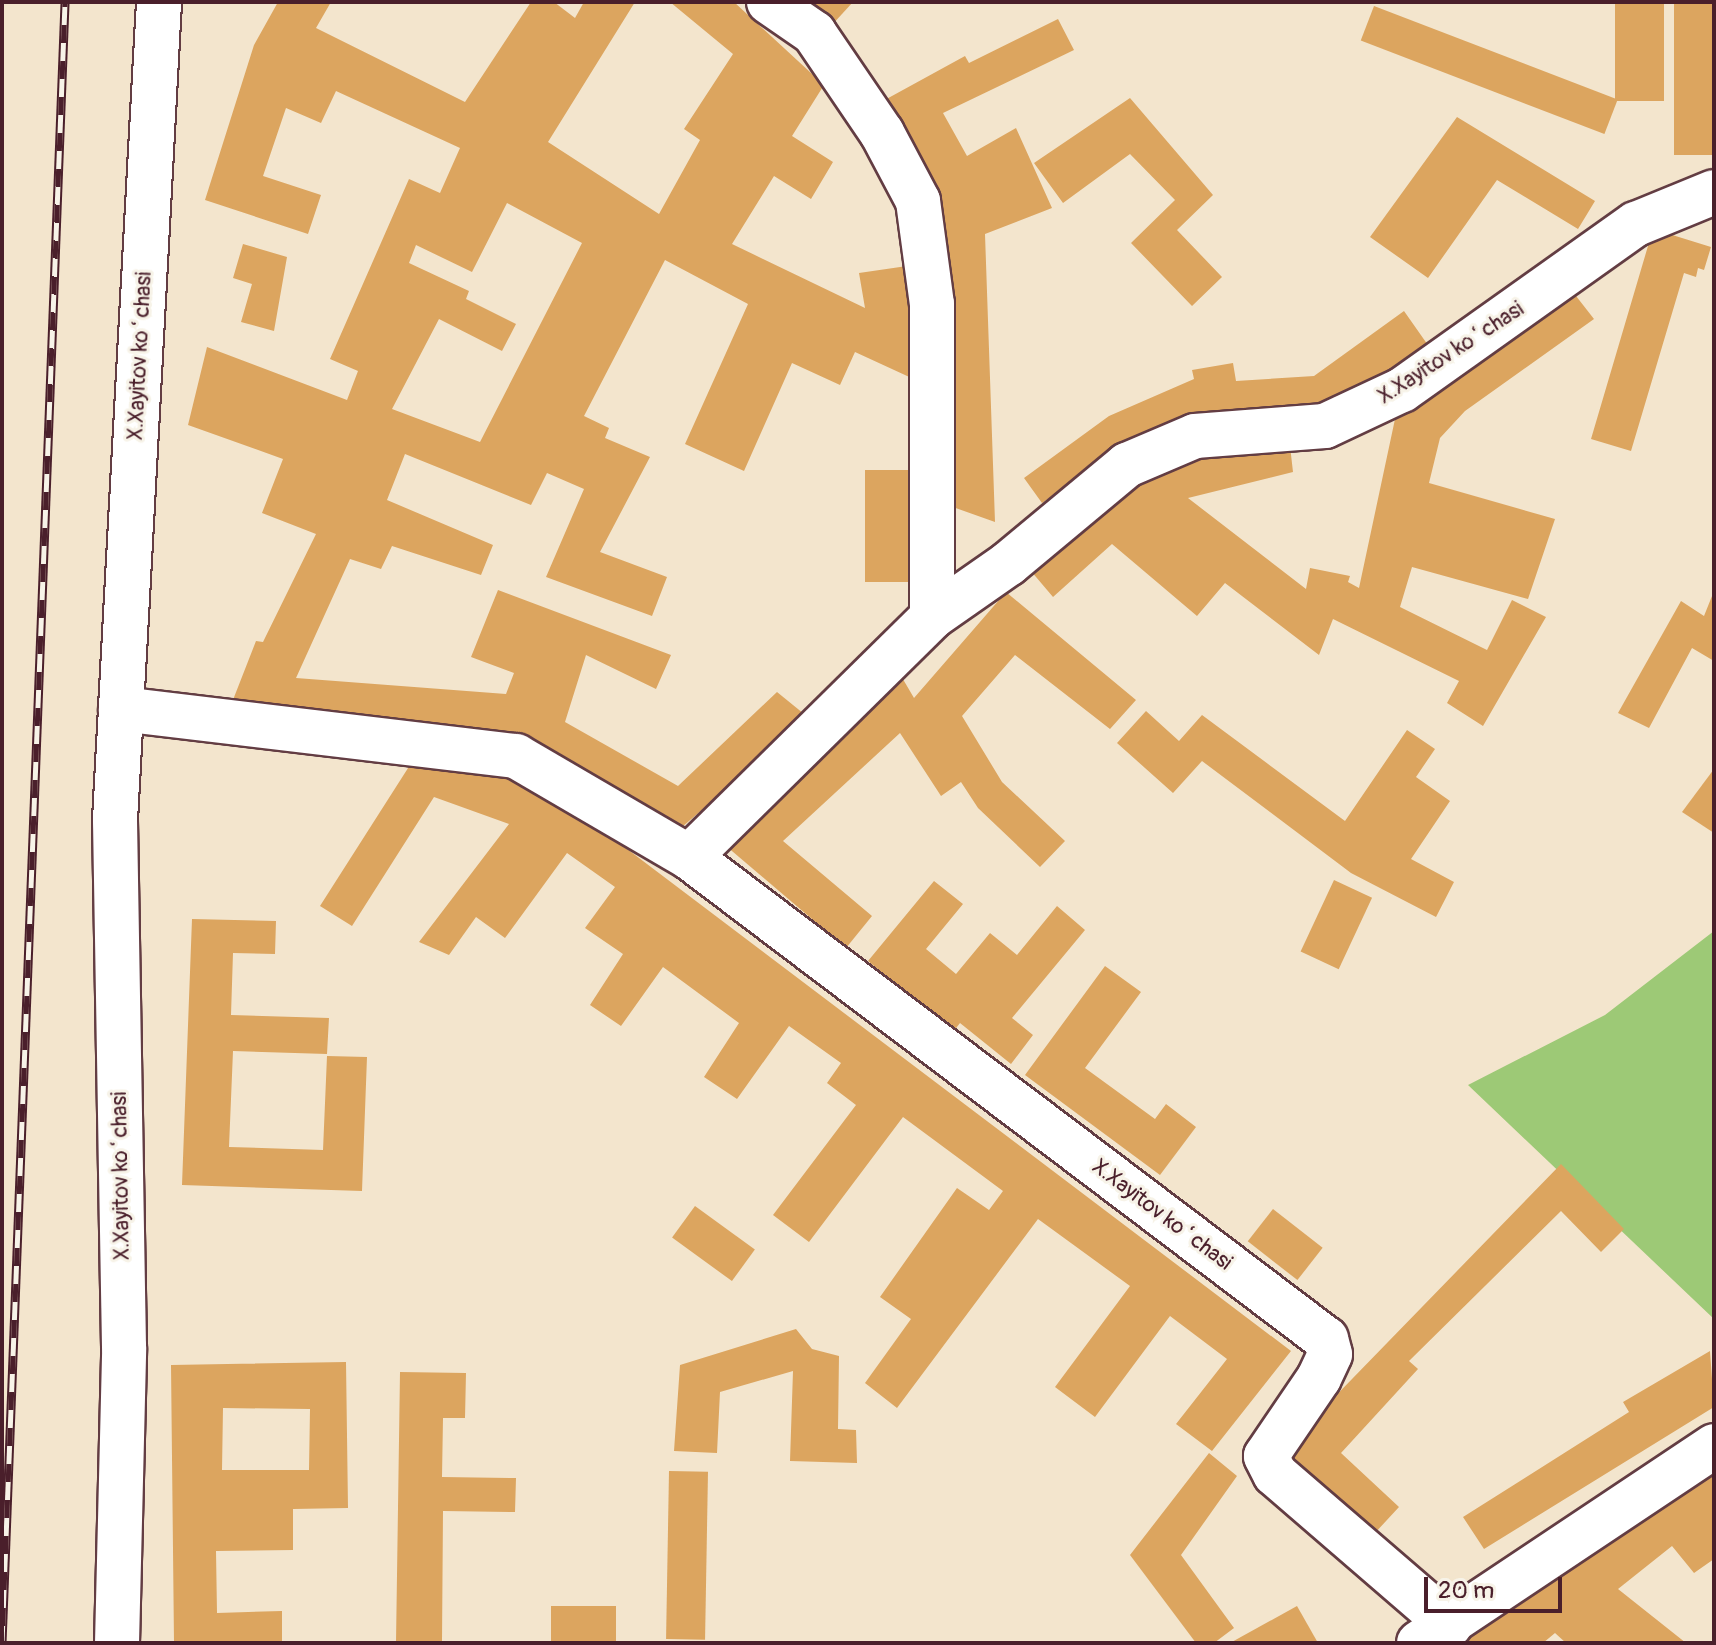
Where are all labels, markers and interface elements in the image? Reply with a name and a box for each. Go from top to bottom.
street label: X.Xayitov koʻchasi [122,271,158,441]
street label: X.Xayitov koʻchasi [1373,296,1529,410]
street label: X.Xayitov koʻchasi [106,1092,136,1260]
street label: X.Xayitov koʻchasi [1087,1154,1237,1276]
scale bar [1428,1561,1566,1611]
text: 20 m [1438,1576,1494,1605]

